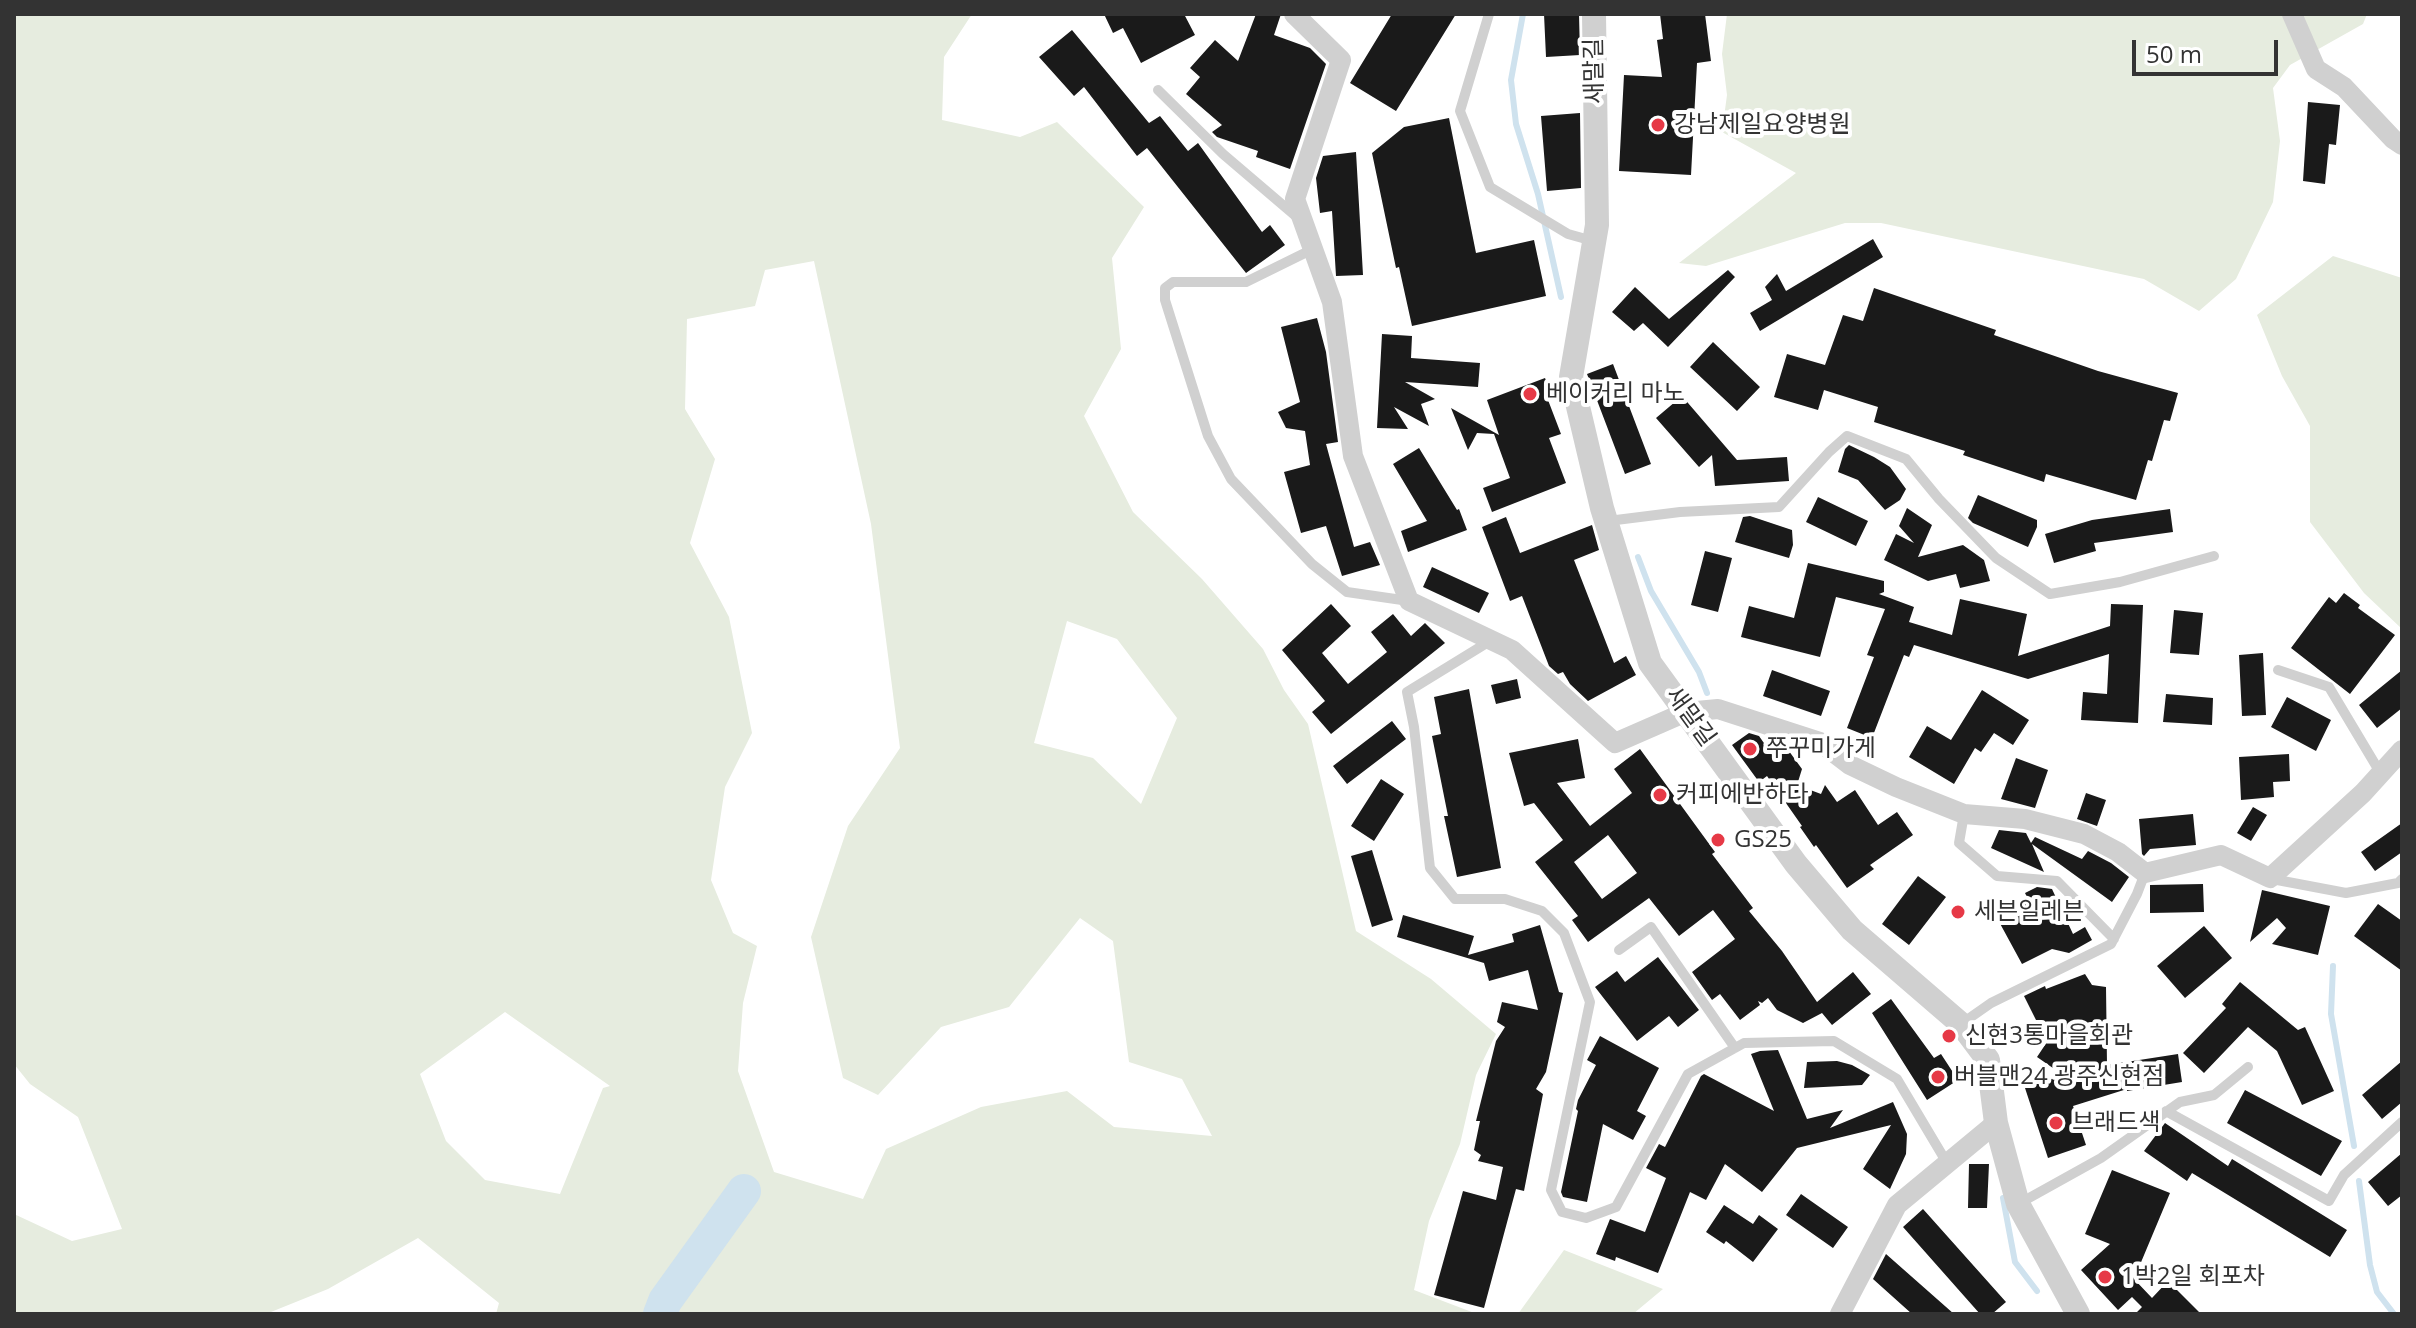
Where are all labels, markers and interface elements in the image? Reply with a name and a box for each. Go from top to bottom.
scale bar [2136,24,2282,74]
text: 50 m [2146,37,2202,70]
street label: 새말길 [1580,38,1610,104]
place label: 강남제일요양병원 [1674,111,1851,139]
marker: 강남제일요양병원 [1649,116,1667,134]
place label: 베이커리 마노 [1546,380,1685,408]
marker: 베이커리 마노 [1521,385,1539,403]
street label: 새말길 [1659,682,1721,752]
place label: 쭈꾸미가게 [1766,735,1876,763]
marker: 쭈꾸미가게 [1741,740,1759,758]
place label: 커피에반하다 [1676,781,1808,809]
marker: 커피에반하다 [1651,786,1669,804]
place label: GS25 [1734,826,1792,854]
marker: GS25 [1709,831,1727,849]
place label: 세븐일레븐 [1974,898,2084,926]
marker: 세븐일레븐 [1949,903,1967,921]
place label: 신현3통마을회관 [1965,1022,2133,1050]
marker: 신현3통마을회관 [1940,1027,1958,1045]
place label: 버블맨24 광주신현점 [1954,1063,2164,1091]
marker: 버블맨24 광주신현점 [1929,1068,1947,1086]
place label: 브래드색 [2072,1109,2160,1137]
marker: 브래드색 [2047,1114,2065,1132]
place label: 1박2일 회포차 [2121,1263,2265,1291]
marker: 1박2일 회포차 [2096,1268,2114,1286]

